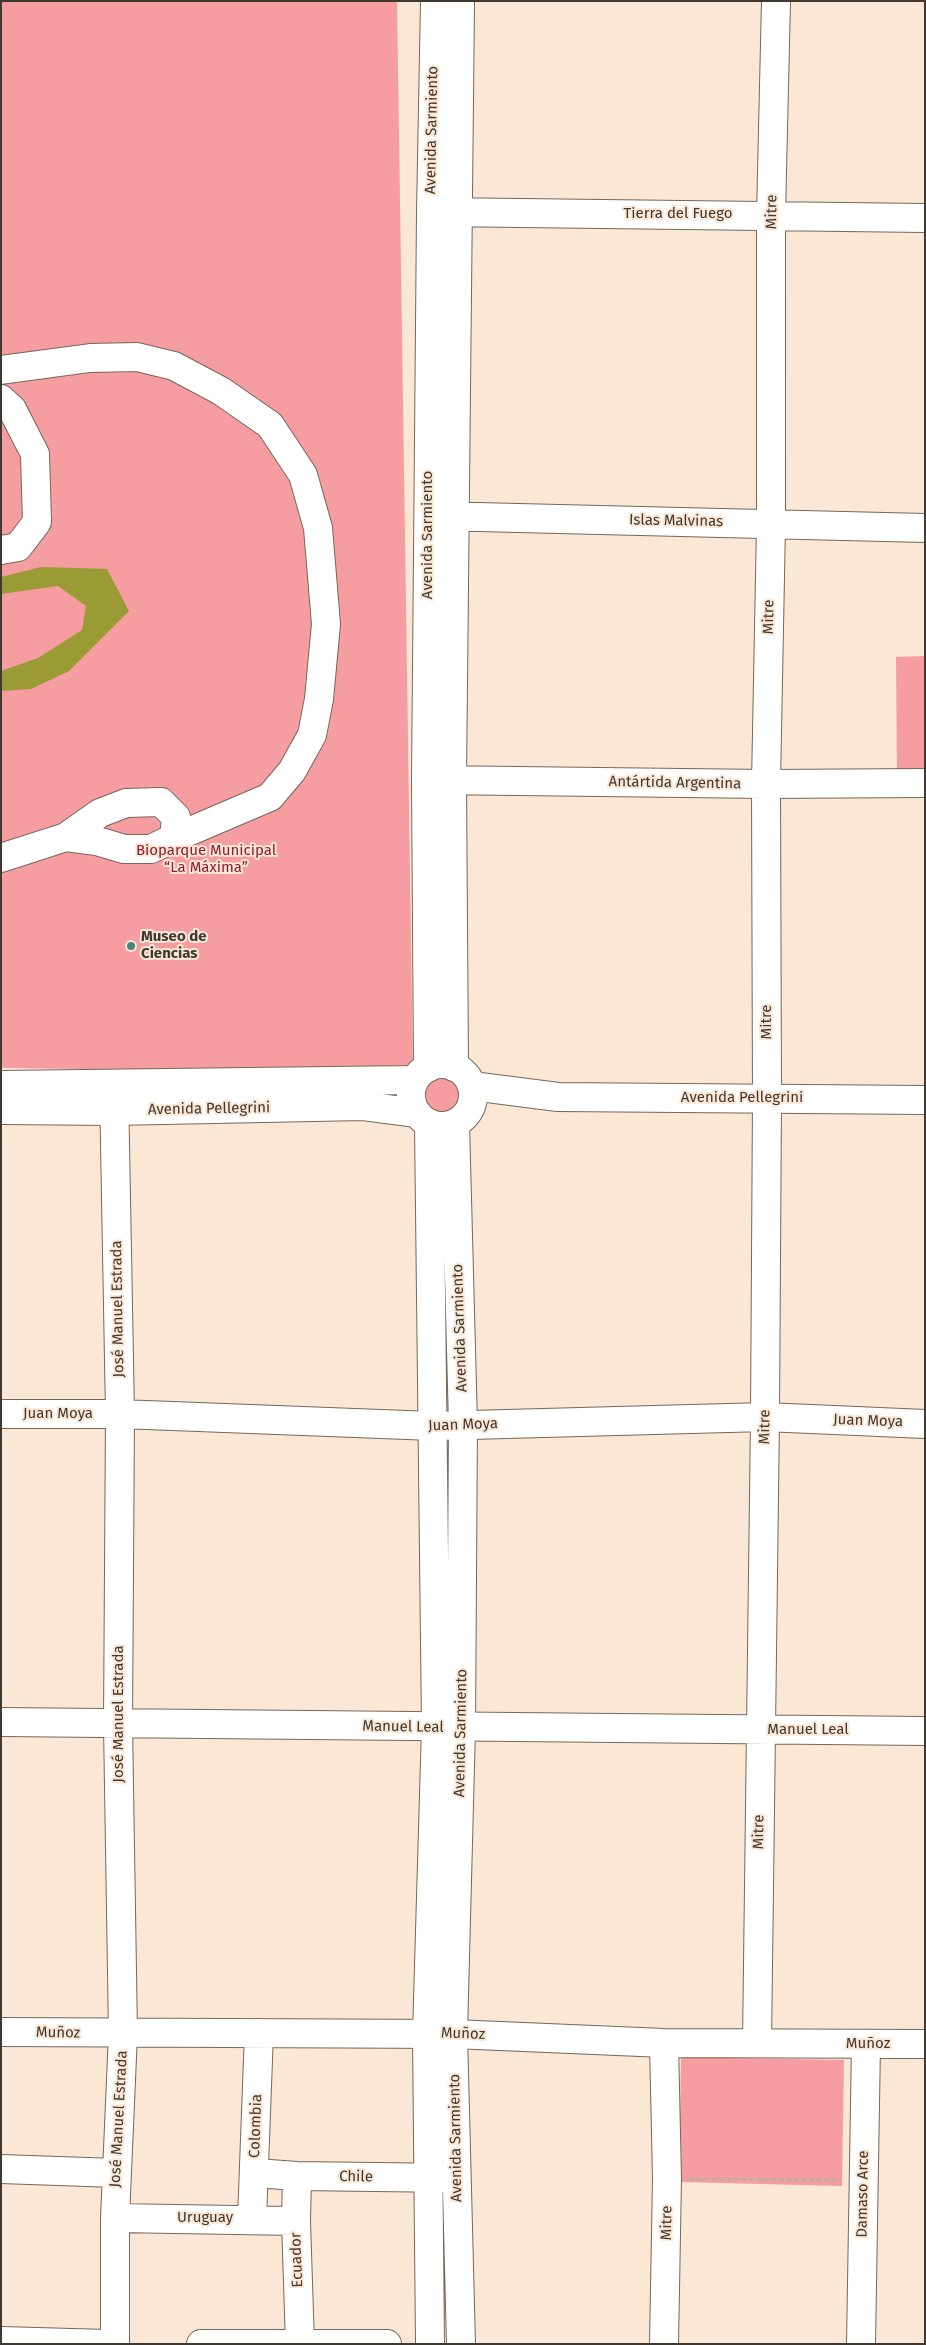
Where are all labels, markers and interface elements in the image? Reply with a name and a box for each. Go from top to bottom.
street label: Avenida Sarmiento [422,66,442,194]
street label: Mitre [763,194,781,230]
street label: Tierra del Fuego [624,205,732,223]
street label: Avenida Sarmiento [419,471,437,599]
street label: Islas Malvinas [629,511,723,531]
street label: Mitre [760,599,778,635]
street label: Antártida Argentina [609,773,741,793]
park label: Bioparque Municipal “La Máxima” [136,842,276,877]
place label: Museo de Ciencias [141,928,206,963]
marker: Museo de Ciencias [125,940,137,952]
street label: Mitre [758,1005,776,1039]
street label: Avenida Pellegrini [681,1089,803,1107]
street label: Avenida Pellegrini [148,1099,270,1119]
street label: José Manuel Estrada [108,1240,128,1378]
street label: Avenida Sarmiento [449,1264,471,1392]
street label: Juan Moya [23,1405,93,1423]
street label: Mitre [756,1409,774,1445]
street label: Juan Moya [833,1411,903,1431]
street label: Juan Moya [428,1415,498,1435]
street label: José Manuel Estrada [110,1645,128,1783]
street label: Avenida Sarmiento [451,1669,471,1797]
street label: Manuel Leal [362,1717,444,1737]
street label: Manuel Leal [767,1721,849,1739]
street label: Mitre [750,1814,768,1850]
street label: Muñoz [36,2024,80,2042]
street label: Muñoz [440,2024,486,2044]
street label: Muñoz [846,2035,890,2053]
street label: José Manuel Estrada [106,2050,132,2188]
street label: Avenida Sarmiento [446,2074,466,2202]
street label: Colombia [246,2094,266,2158]
street label: Damaso Arce [853,2150,873,2238]
street label: Chile [339,2168,373,2186]
street label: Mitre [658,2205,676,2241]
street label: Uruguay [177,2209,233,2227]
street label: Ecuador [287,2232,307,2288]

